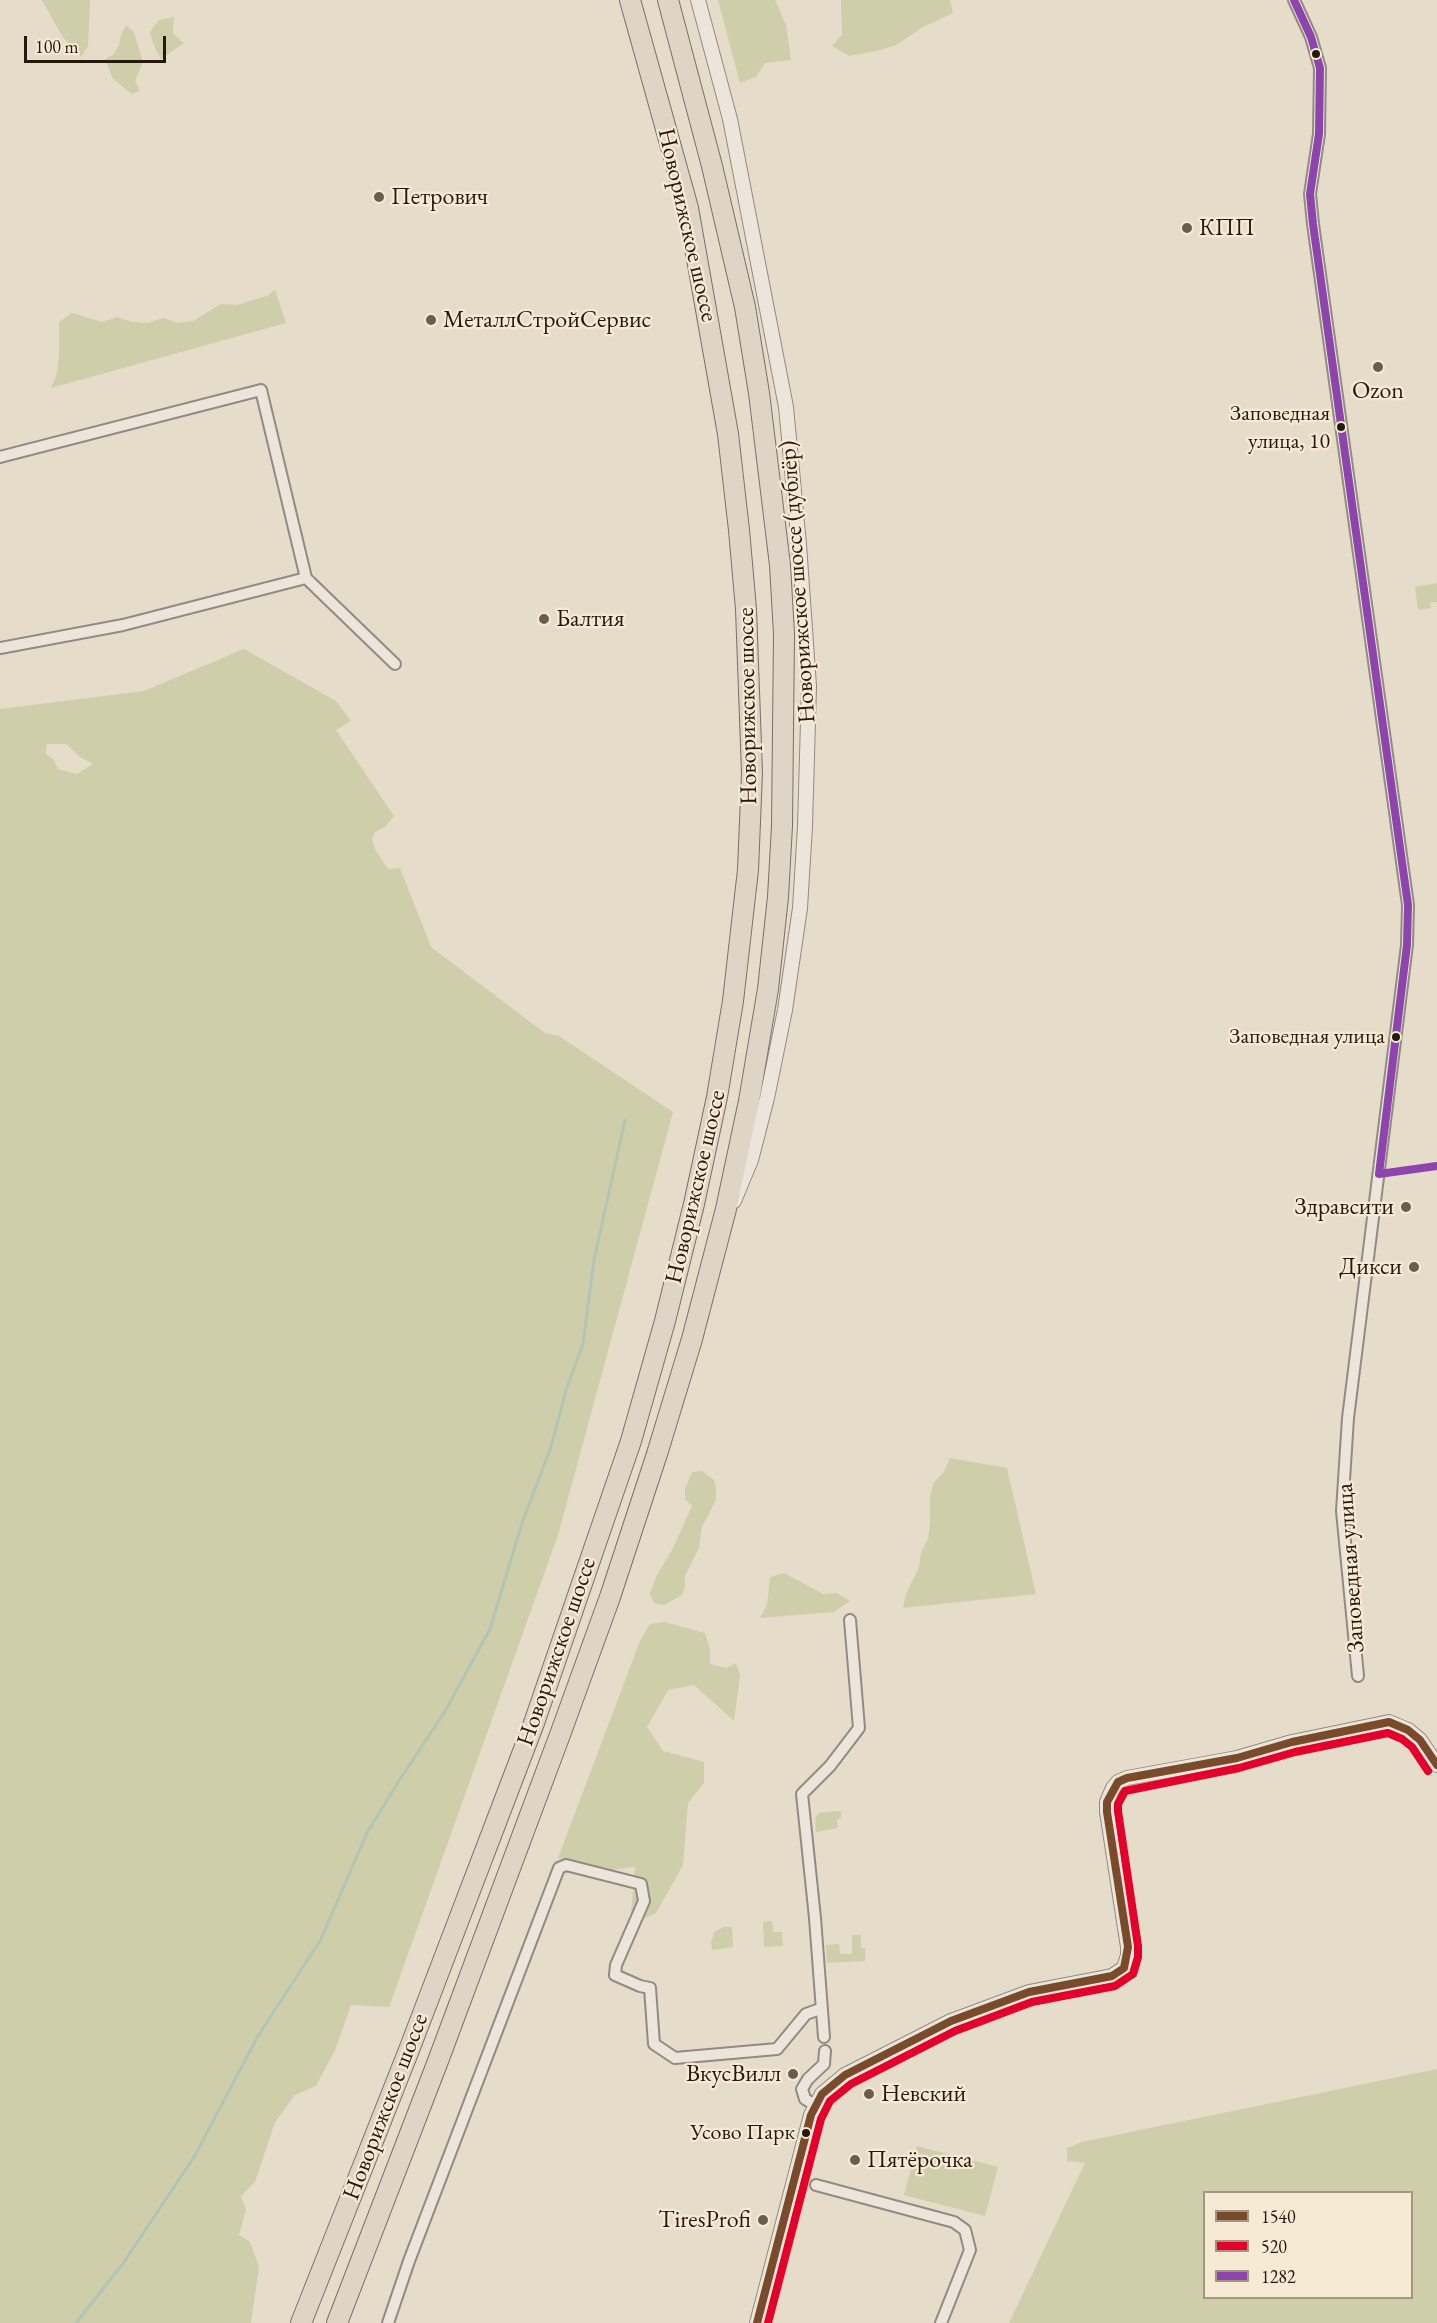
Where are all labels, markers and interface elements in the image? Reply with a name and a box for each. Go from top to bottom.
scale bar [27,24,170,62]
text: 100 m [35,35,79,58]
unlabelled marker [1310,48,1322,60]
street label: Новорижское шоссе [651,125,723,325]
place label: Петрович [391,183,488,211]
marker: Петрович [372,190,386,204]
place label: КПП [1199,214,1255,242]
marker: КПП [1180,221,1194,235]
place label: МеталлСтройСервис [443,306,651,334]
marker: МеталлСтройСервис [424,313,438,327]
marker: Ozon [1371,360,1385,374]
place label: Ozon [1352,377,1404,405]
place label: Заповедная улица, 10 [1230,401,1330,452]
marker: Заповедная улица, 10 [1335,421,1347,433]
street label: Новорижское шоссе (дублёр) [774,440,822,724]
place label: Балтия [556,605,624,633]
street label: Новорижское шоссе [732,607,764,805]
marker: Балтия [537,612,551,626]
place label: Заповедная улица [1229,1024,1385,1050]
marker: Заповедная улица [1390,1031,1402,1043]
street label: Новорижское шоссе [660,1087,732,1287]
place label: Здравсити [1295,1193,1394,1221]
marker: Здравсити [1399,1200,1413,1214]
place label: Дикси [1339,1253,1402,1281]
marker: Дикси [1407,1260,1421,1274]
street label: Заповедная улица [1331,1482,1371,1654]
street label: Новорижское шоссе [511,1554,603,1750]
street label: Новорижское шоссе [337,2010,435,2204]
place label: ВкусВилл [686,2060,781,2088]
marker: ВкусВилл [786,2067,800,2081]
place label: Невский [881,2080,966,2108]
marker: Невский [862,2087,876,2101]
place label: Усово Парк [690,2120,795,2146]
marker: Усово Парк [800,2127,812,2139]
place label: Пятёрочка [867,2146,973,2174]
marker: Пятёрочка [848,2153,862,2167]
legend [1203,2191,1413,2299]
text: 1540 [1261,2205,1296,2228]
place label: TiresProfi [658,2206,751,2234]
marker: TiresProfi [756,2213,770,2227]
text: 520 [1261,2235,1287,2258]
text: 1282 [1261,2265,1296,2288]

